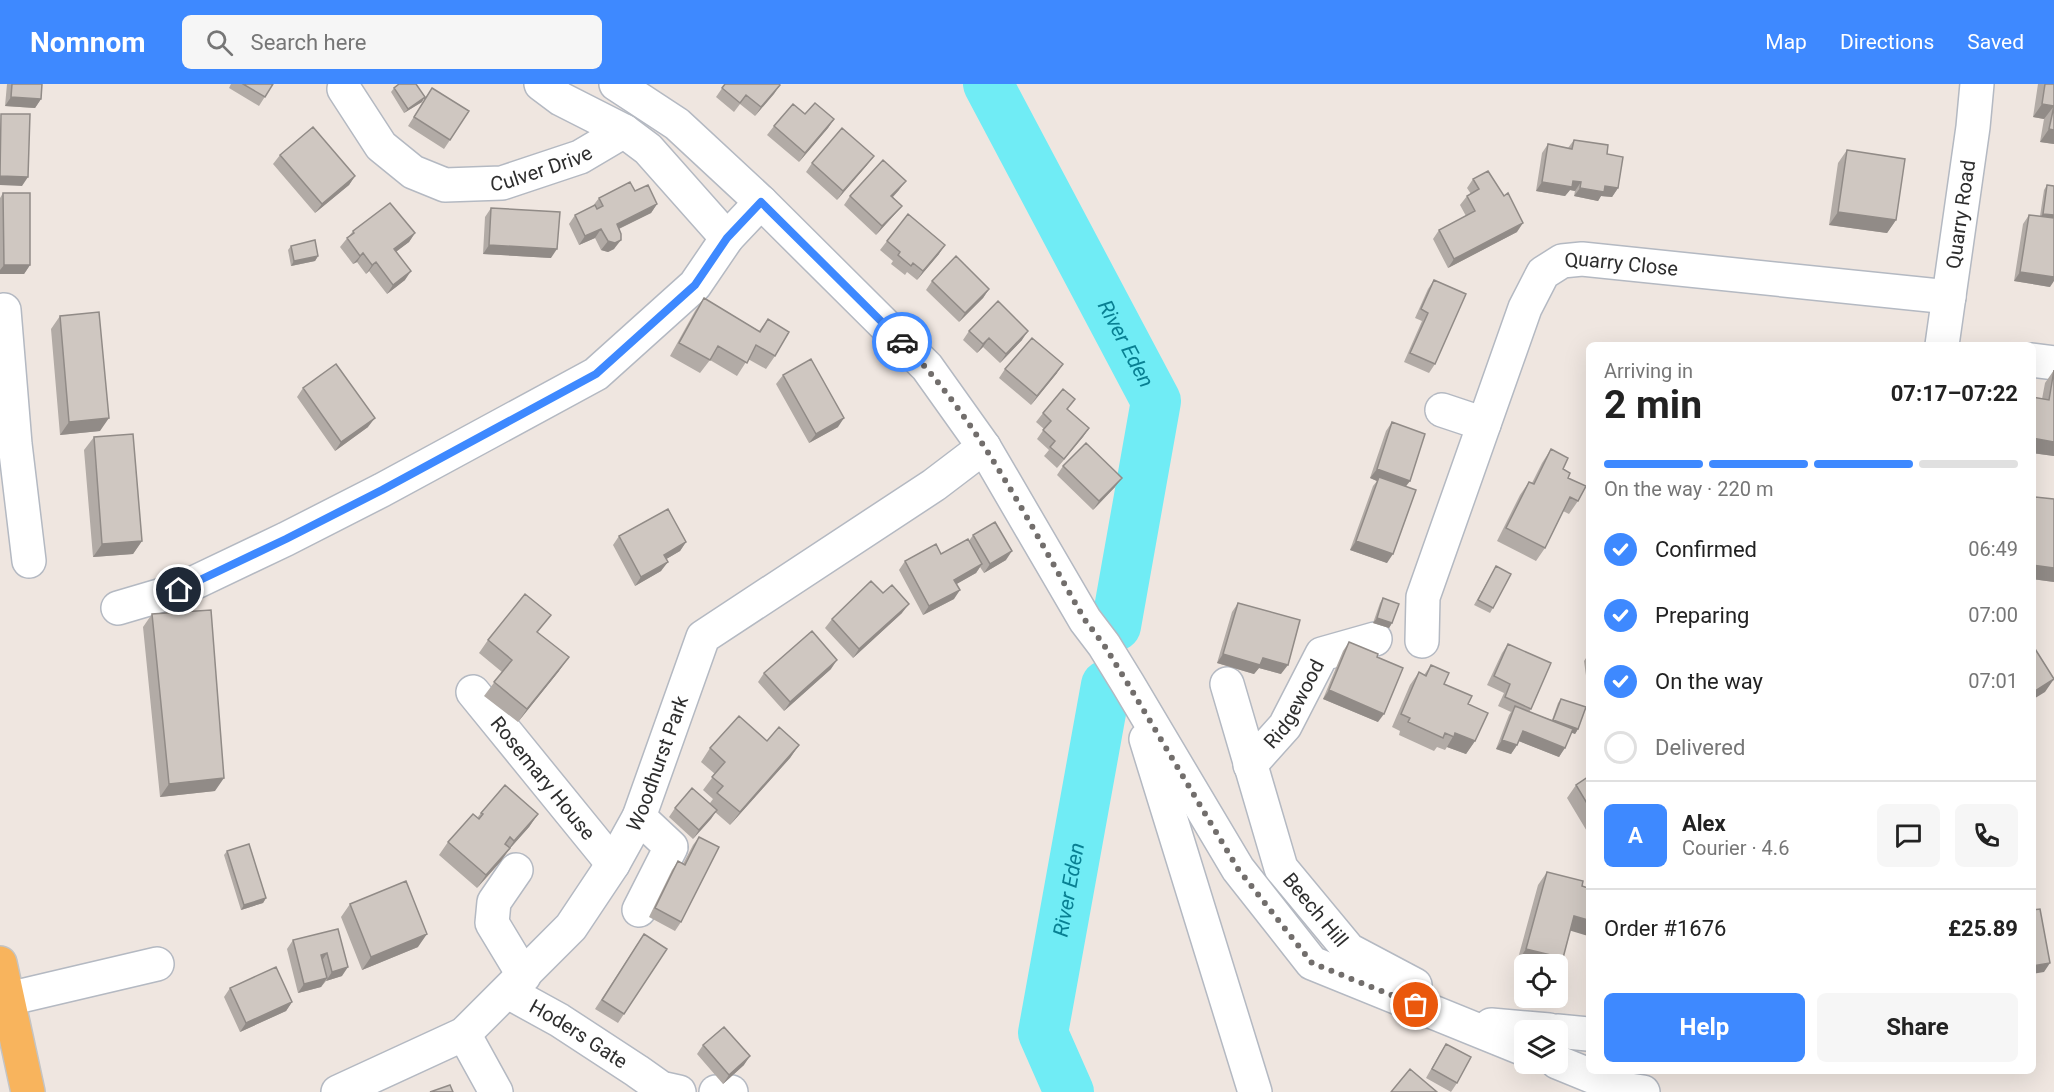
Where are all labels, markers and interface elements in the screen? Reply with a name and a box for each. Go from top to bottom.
search box [182,15,602,69]
text: Nomnom [30,26,146,59]
icon: search [203,26,236,59]
text: Search here [251,30,366,55]
text: Map [1765,30,1807,54]
text: Directions [1840,30,1934,54]
text: Saved [1967,30,2024,54]
street label: Culver Drive [490,141,596,195]
street label: Quarry Road [1941,158,1980,270]
street label: Quarry Close [1563,247,1679,281]
water label: River Eden [1093,296,1159,391]
courier [872,312,932,372]
icon: car [886,326,919,359]
text: Arriving in [1604,359,1693,383]
text: 07:17–07:22 [1891,381,2018,406]
text: 2 min [1604,382,1702,428]
text: On the way · 220 m [1604,477,1773,501]
icon: check [1604,533,1637,566]
text: Confirmed [1655,537,1757,562]
text: 06:49 [1968,537,2018,561]
pin [153,564,204,615]
icon: home [162,573,195,606]
icon: check [1604,599,1637,632]
text: Preparing [1655,603,1749,628]
text: 07:00 [1968,603,2018,627]
street label: Ridgewood [1259,655,1329,753]
icon: check [1604,665,1637,698]
text: On the way [1655,669,1763,694]
text: 07:01 [1968,669,2018,693]
street label: Woodhurst Park [621,692,693,836]
street label: Rosemary House [486,712,600,845]
text: Delivered [1655,735,1745,760]
button: chat [1877,804,1940,867]
button: phone [1955,804,2018,867]
text: Alex [1682,811,1726,836]
text: A [1628,823,1643,848]
text: Courier · 4.6 [1682,836,1789,860]
water label: River Eden [1049,841,1089,939]
street label: Beech Hill [1278,868,1353,952]
text: Order #1676 [1604,916,1726,941]
text: £25.89 [1948,916,2018,941]
map controls [1514,954,1568,1074]
button: locate [1514,954,1568,1008]
pin [1390,979,1441,1030]
icon: bag [1399,988,1432,1021]
button: Help [1604,993,1805,1062]
button: Share [1817,993,2018,1062]
street label: Hoders Gate [525,994,632,1074]
button: layers [1514,1020,1568,1074]

